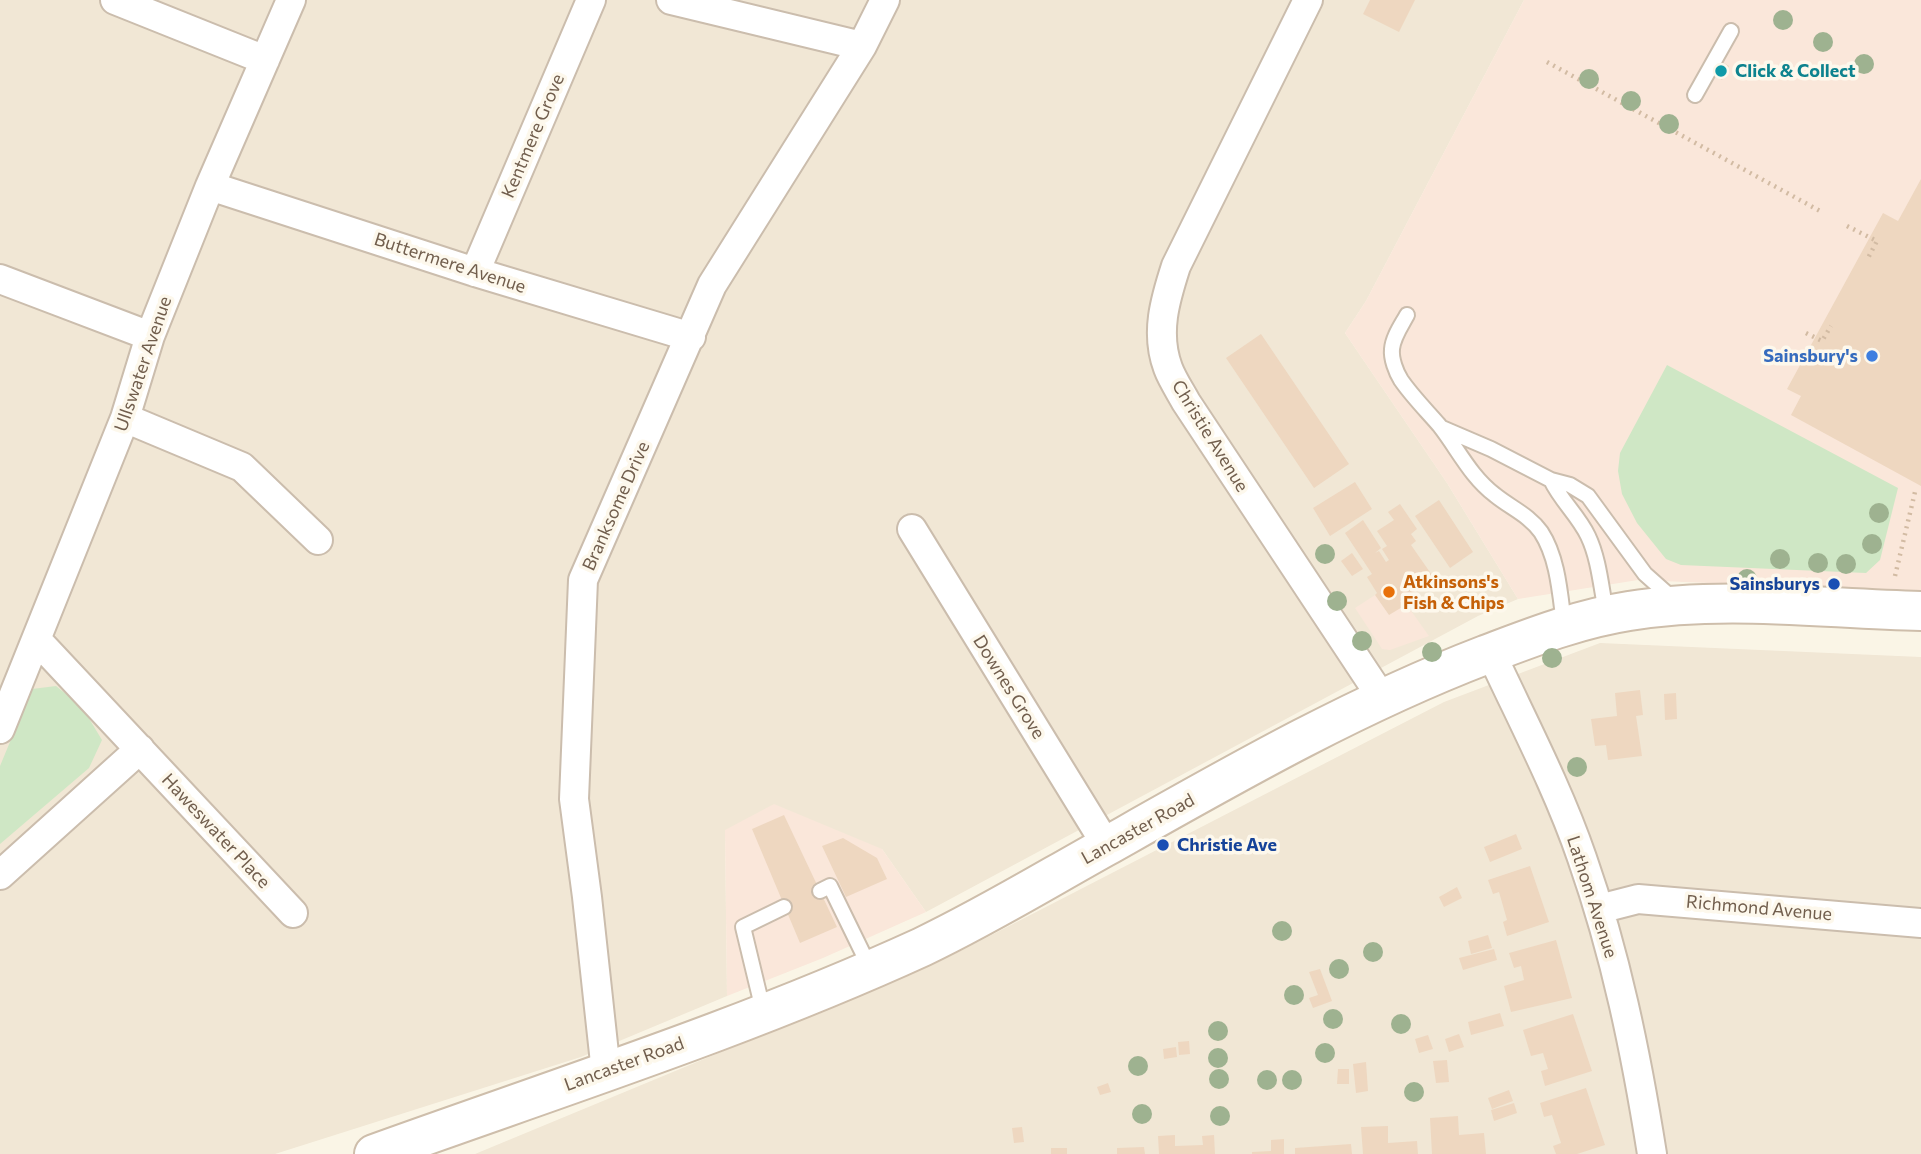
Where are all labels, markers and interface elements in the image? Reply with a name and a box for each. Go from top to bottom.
place label: Click & Collect [1735,60,1856,82]
marker: Click & Collect [1713,63,1729,79]
street label: Kentmere Grove [497,71,569,201]
street label: Buttermere Avenue [372,228,528,298]
street label: Ullswater Avenue [110,294,176,434]
place label: Sainsbury's [1763,345,1858,367]
marker: Sainsbury's [1864,348,1880,364]
street label: Christie Avenue [1167,376,1253,496]
street label: Branksome Drive [578,438,654,574]
place label: Atkinsons's Fish & Chips [1403,571,1504,614]
place label: Sainsburys [1729,573,1820,595]
marker: Sainsburys [1826,576,1842,592]
marker: Atkinsons's Fish & Chips [1381,584,1397,600]
street label: Downes Grove [968,631,1050,743]
street label: Haweswater Place [157,769,275,893]
street label: Lancaster Road [1078,789,1198,869]
street label: Lathom Avenue [1562,833,1622,961]
place label: Christie Ave [1177,834,1277,856]
marker: Christie Ave [1155,837,1171,853]
street label: Richmond Avenue [1685,891,1833,925]
street label: Lancaster Road [561,1032,687,1096]

